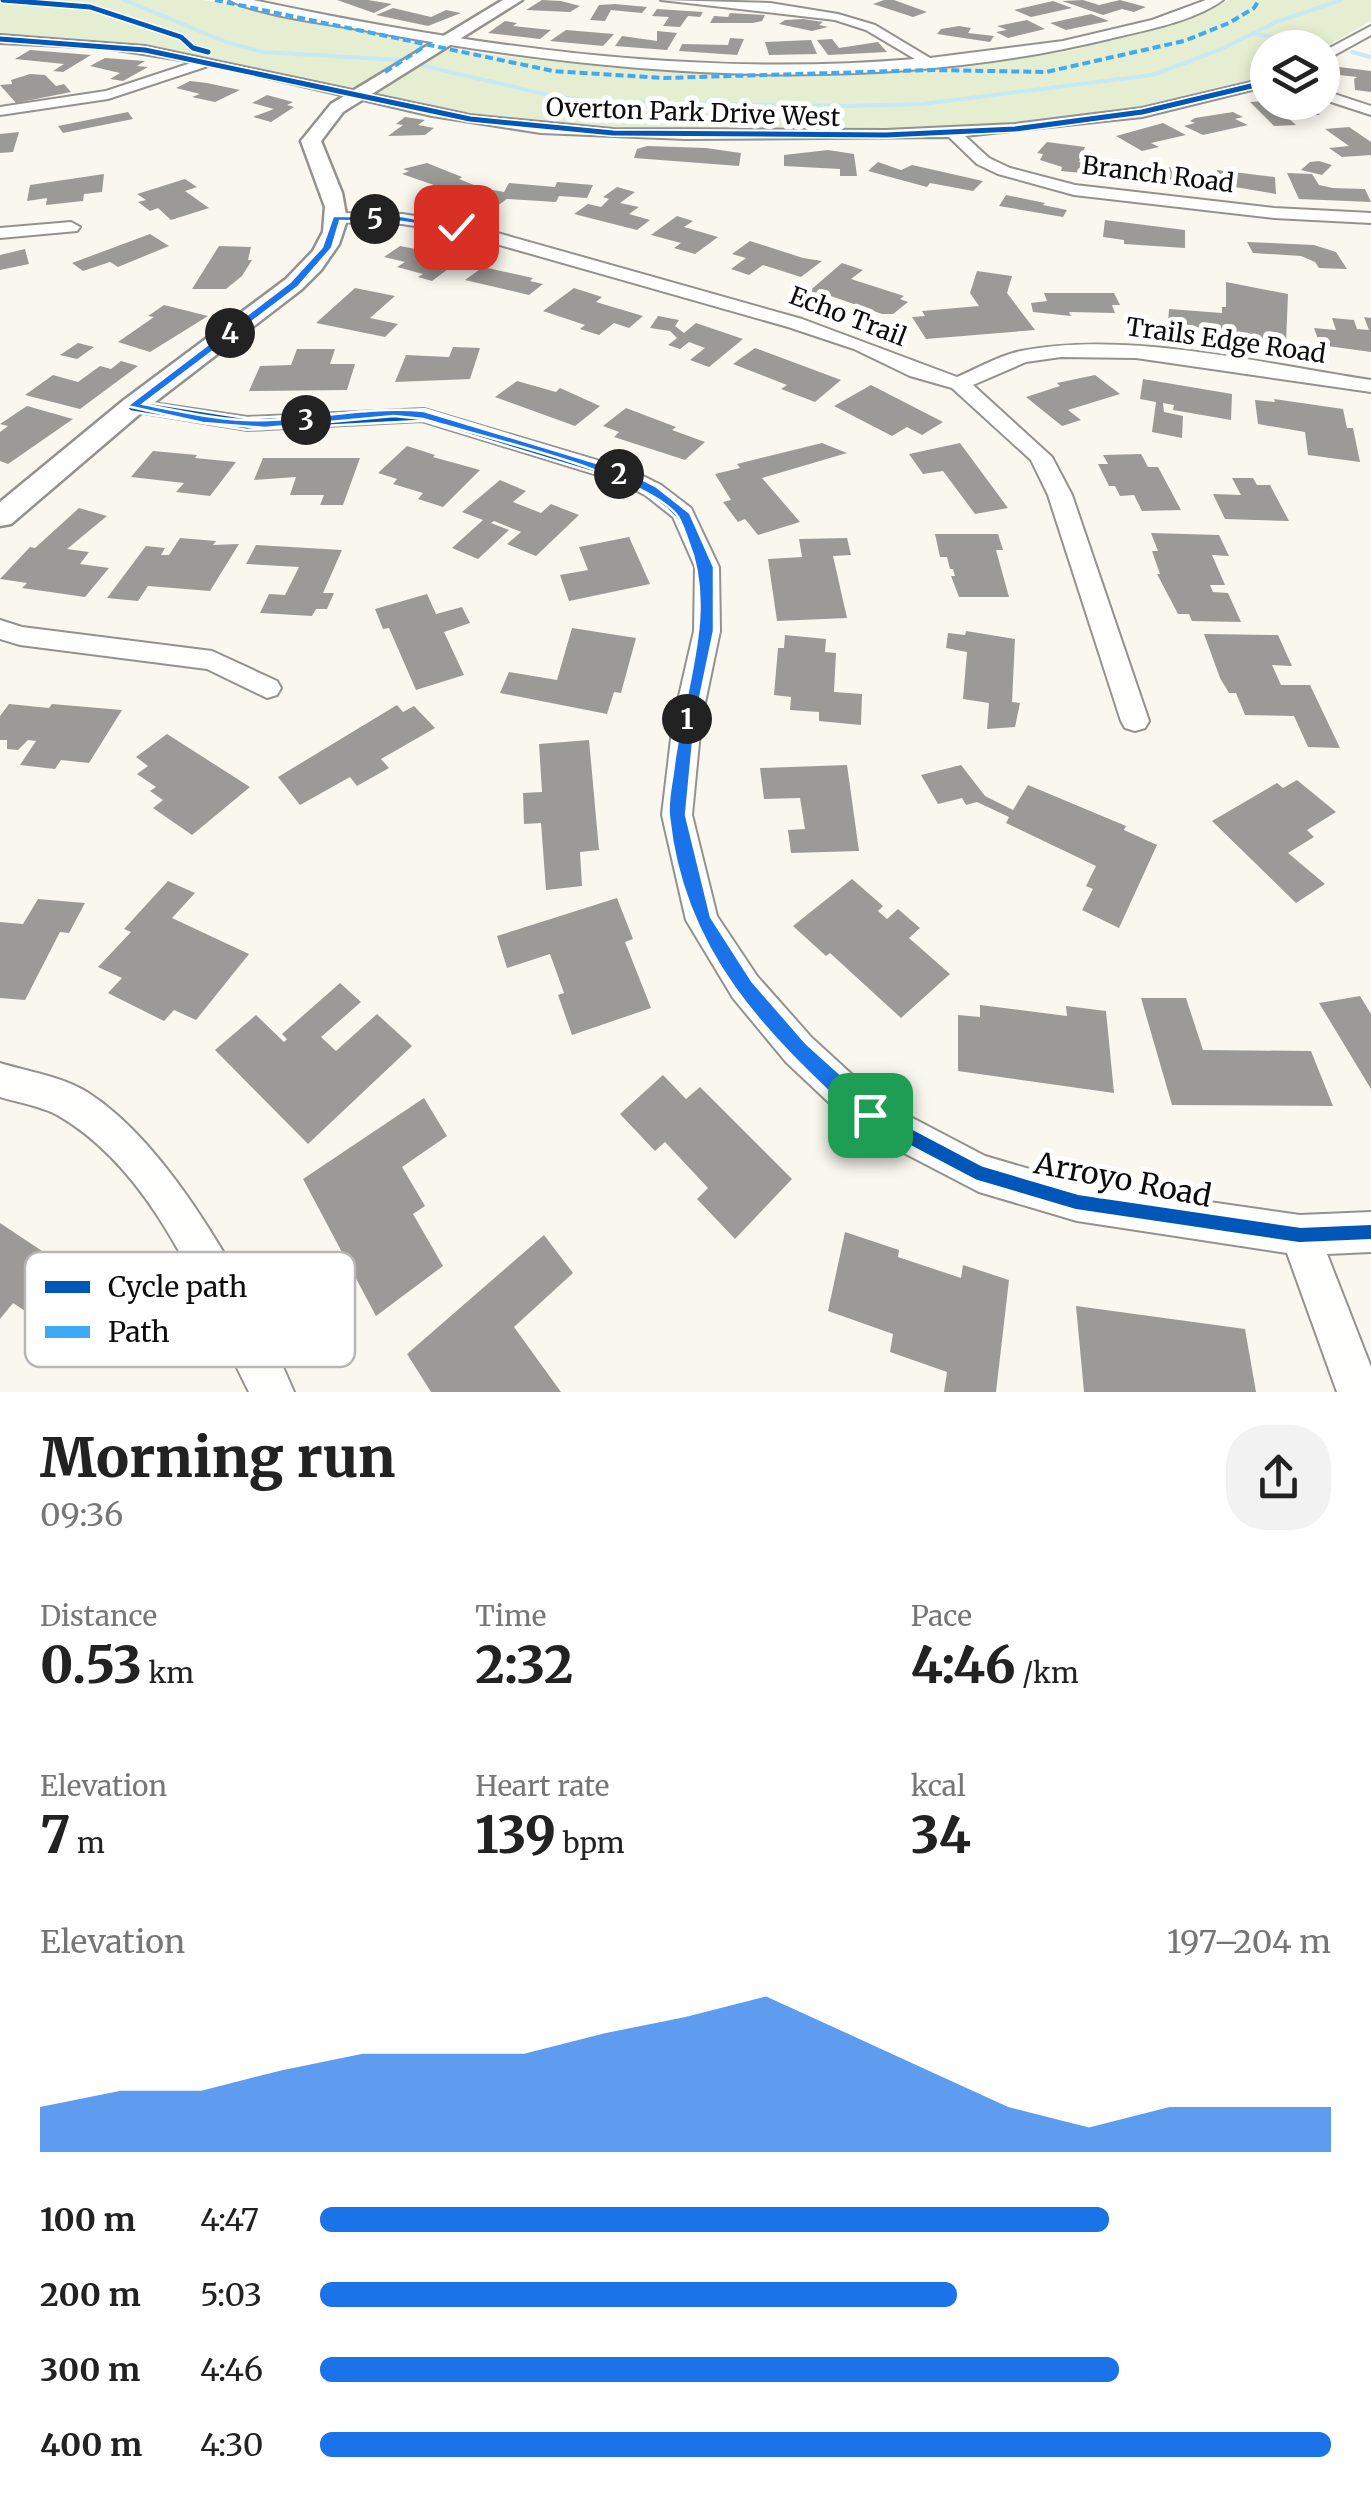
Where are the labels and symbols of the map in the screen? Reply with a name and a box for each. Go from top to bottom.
street label: Overton Park Drive West [545,91,841,133]
street label: Branch Road [1080,149,1236,199]
pin [414,185,499,270]
pin: 5 [350,194,400,244]
street label: Echo Trail [785,279,911,353]
pin: 4 [205,308,255,358]
street label: Trails Edge Road [1124,310,1328,370]
pin: 3 [281,395,331,445]
pin: 2 [594,449,644,499]
pin: 1 [662,694,712,744]
pin [828,1073,913,1158]
street label: Arroyo Road [1030,1143,1215,1215]
legend [25,1252,355,1367]
text: Cycle path [108,1269,247,1305]
text: Path [108,1314,170,1350]

